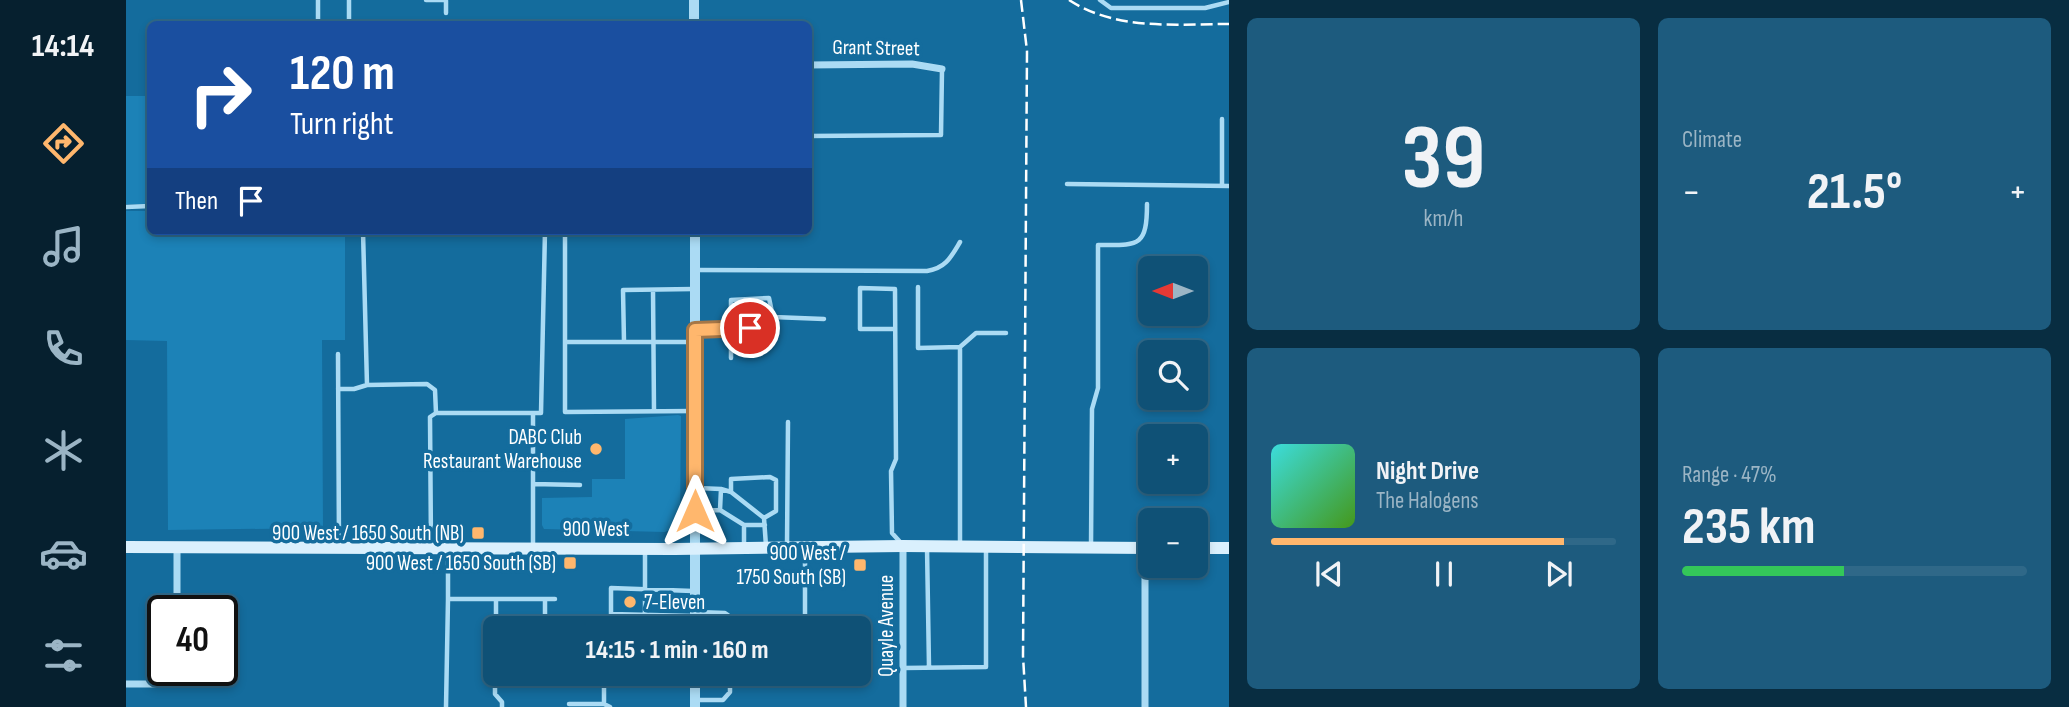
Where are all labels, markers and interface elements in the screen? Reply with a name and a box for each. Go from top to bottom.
text: 14:14 [32,27,94,66]
street label: Grant Street [832,35,920,61]
text: 120 m [290,45,395,104]
icon: right [175,49,266,140]
text: Turn right [290,105,394,144]
text: 39 [1402,105,1485,214]
icon: directions [39,119,88,168]
text: Climate [1682,126,1742,154]
text: 21.5° [1807,161,1902,224]
text: − [1682,170,1701,215]
text: + [2008,170,2027,215]
icon: arrive [232,182,270,220]
text: Then [175,186,218,217]
text: km/h [1424,205,1463,233]
icon: music [39,222,88,271]
north arrow [1138,256,1208,326]
map controls [1138,256,1208,578]
pin [720,298,780,358]
icon: arrive [731,309,769,347]
icon: phone [39,324,88,373]
button: search [1138,340,1208,410]
button: + [1138,424,1208,494]
place label: DABC Club Restaurant Warehouse [423,425,582,474]
icon: climate [39,426,88,475]
marker: DABC Club Restaurant Warehouse [588,441,604,457]
text: Night Drive [1376,456,1479,487]
text: Range · 47% [1682,461,1777,489]
position arrow [658,474,732,548]
text: The Halogens [1376,487,1479,515]
text: 235 km [1682,496,1816,559]
button: − [1138,508,1208,578]
street label: 900 West [562,517,630,542]
place label: 900 West / 1650 South (NB) [272,521,464,546]
marker: 900 West / 1650 South (NB) [470,525,486,541]
icon: car [39,529,88,578]
place label: 900 West / 1750 South (SB) [737,541,846,590]
place label: 900 West / 1650 South (SB) [366,551,556,576]
marker: 900 West / 1650 South (SB) [562,555,578,571]
icon: previous [1310,555,1348,593]
icon: pause [1425,555,1463,593]
icon: next [1540,555,1578,593]
marker: 900 West / 1750 South (SB) [852,557,868,573]
street label: Quayle Avenue [874,575,899,677]
place label: 7-Eleven [644,590,705,615]
marker: 7-Eleven [622,594,638,610]
speed limit sign: 40 [147,595,238,686]
icon: filters [39,631,88,680]
text: 14:15 · 1 min · 160 m [585,635,769,666]

